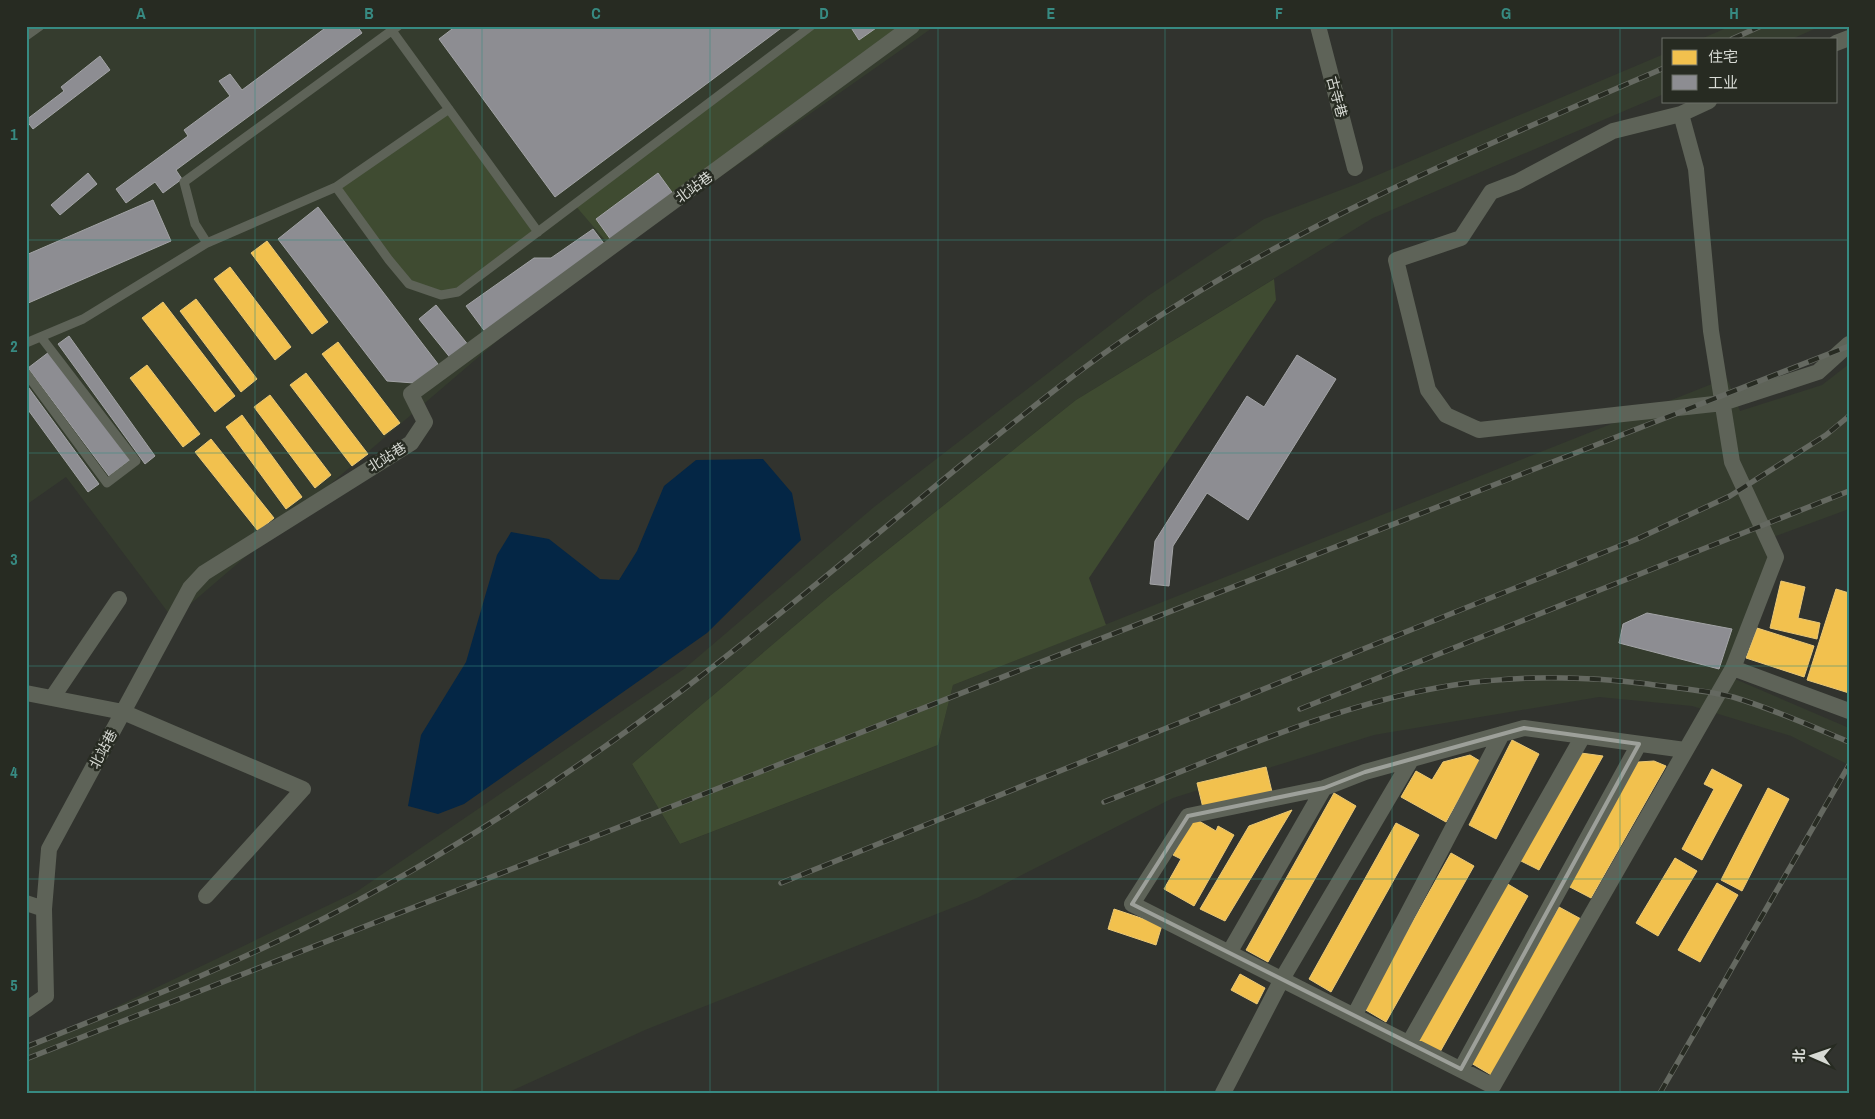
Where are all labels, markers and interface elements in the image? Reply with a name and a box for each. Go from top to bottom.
text: A [136,2,146,24]
text: B [364,2,374,24]
text: C [591,2,601,24]
text: D [819,2,829,24]
text: E [1047,2,1056,24]
text: F [1275,2,1283,24]
text: G [1501,2,1511,24]
text: H [1729,2,1739,24]
legend [1662,38,1838,102]
text: 住宅 [1708,46,1738,67]
text: 工业 [1708,72,1738,93]
street label: 古寺巷 [1323,74,1351,120]
text: 1 [10,123,18,145]
street label: 北站巷 [672,167,716,207]
text: 2 [10,335,18,357]
street label: 北站巷 [364,438,410,476]
text: 3 [10,548,18,570]
street label: 北站巷 [85,726,121,772]
text: 4 [10,761,18,783]
text: 5 [10,974,18,996]
north arrow [1788,1032,1838,1082]
text: 北 [1790,1048,1808,1063]

